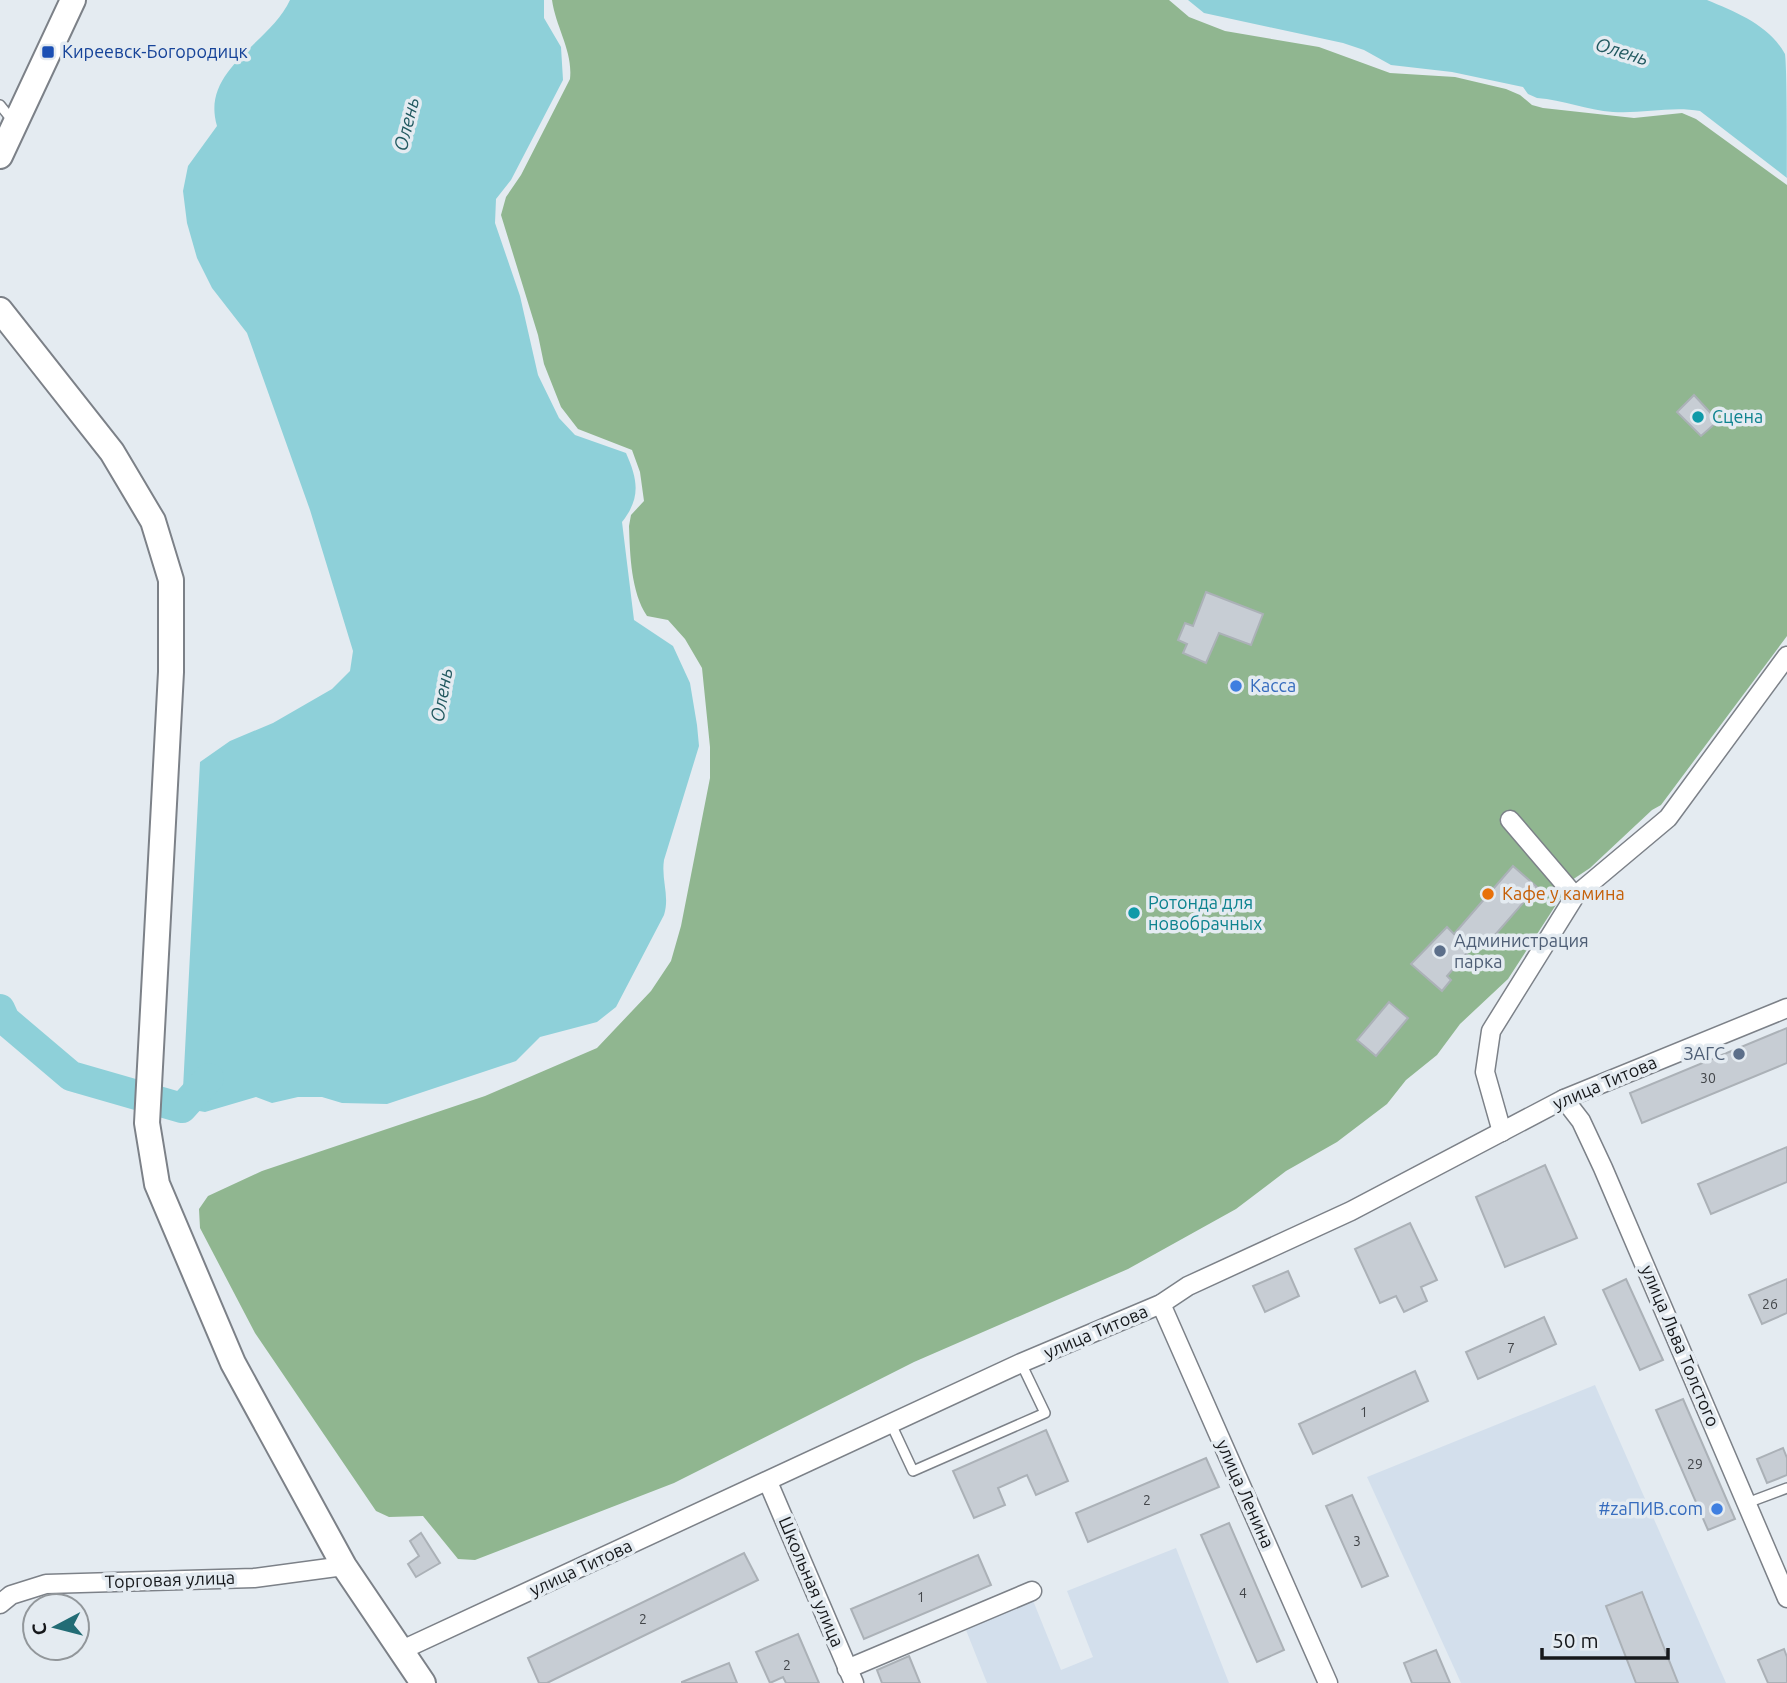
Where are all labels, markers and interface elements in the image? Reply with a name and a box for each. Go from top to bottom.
water label: Олень [1593,33,1651,69]
place label: Киреевск-Богородицк [62,41,248,61]
marker: Киреевск-Богородицк [40,44,56,60]
water label: Олень [389,95,423,153]
place label: Сцена [1712,406,1763,426]
marker: Сцена [1690,409,1706,425]
water label: Олень [425,666,457,724]
place label: Касса [1250,675,1296,695]
marker: Касса [1228,678,1244,694]
place label: Кафе у камина [1502,883,1625,903]
marker: Кафе у камина [1480,886,1496,902]
place label: Ротонда для новобрачных [1148,892,1262,933]
marker: Ротонда для новобрачных [1126,905,1142,921]
place label: Администрация парка [1454,930,1589,971]
marker: Администрация парка [1432,943,1448,959]
place label: ЗАГС [1684,1043,1725,1063]
marker: ЗАГС [1731,1046,1747,1062]
street label: улица Титова [1550,1051,1660,1113]
house number: 30 [1700,1070,1716,1086]
street label: улица Льва Толстого [1638,1262,1724,1429]
house number: 26 [1762,1296,1778,1312]
street label: улица Титова [1041,1300,1151,1362]
house number: 7 [1507,1340,1515,1356]
house number: 1 [1360,1404,1368,1420]
street label: улица Ленина [1213,1436,1279,1551]
house number: 29 [1687,1456,1703,1472]
house number: 2 [1143,1492,1151,1508]
place label: #zaПИВ.com [1598,1498,1703,1518]
marker: #zaПИВ.com [1709,1501,1725,1517]
street label: Школьная улица [775,1513,848,1650]
house number: 3 [1353,1533,1361,1549]
street label: улица Титова [526,1535,635,1600]
street label: Торговая улица [105,1567,235,1591]
house number: 4 [1239,1585,1247,1601]
house number: 1 [917,1589,925,1605]
north arrow [21,1592,91,1662]
house number: 2 [639,1611,647,1627]
scale bar [1542,1616,1668,1660]
text: С [27,1622,51,1636]
text: 50 m [1552,1628,1599,1652]
house number: 2 [783,1657,791,1673]

